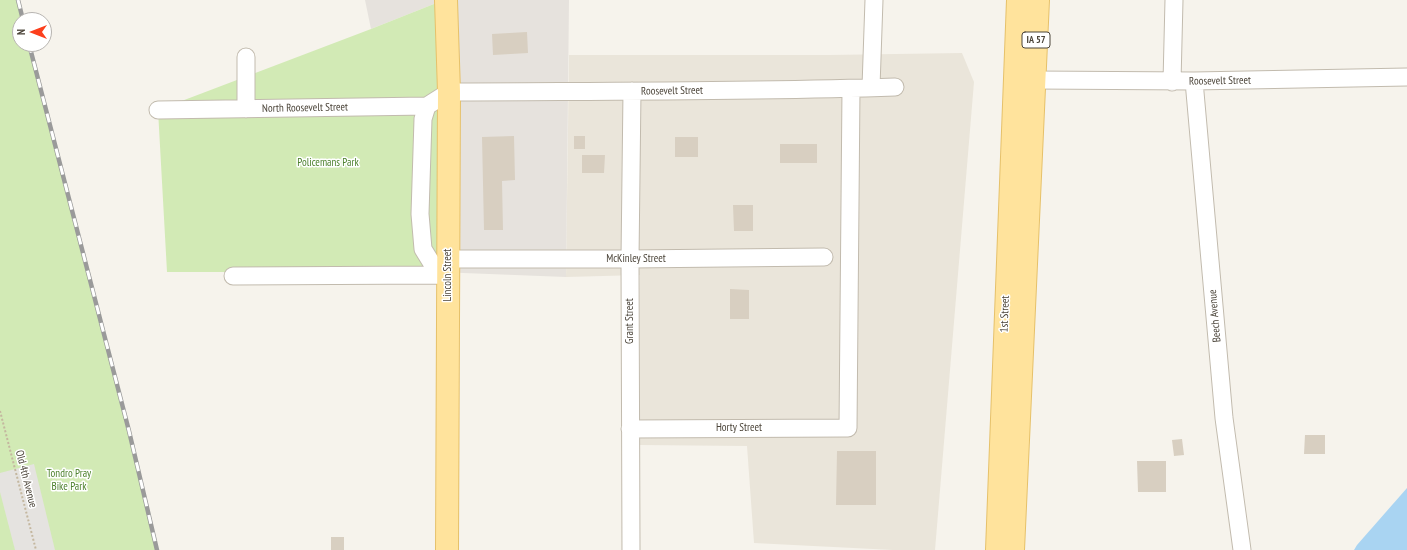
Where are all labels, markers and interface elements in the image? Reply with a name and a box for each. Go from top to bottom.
north arrow [12,12,52,52]
text: N [14,29,28,35]
road number: IA 57 [1022,32,1050,48]
street label: Roosevelt Street [1189,74,1251,88]
street label: Roosevelt Street [641,84,703,98]
street label: North Roosevelt Street [262,101,348,115]
park label: Policemans Park [297,156,359,170]
street label: Lincoln Street [441,249,455,301]
street label: McKinley Street [606,252,666,266]
street label: Beech Avenue [1206,289,1224,343]
street label: 1st Street [998,295,1012,333]
street label: Grant Street [623,298,637,344]
street label: Horty Street [716,421,762,435]
street label: Old 4th Avenue [13,449,39,509]
park label: Tondro Pray Bike Park [47,467,91,493]

